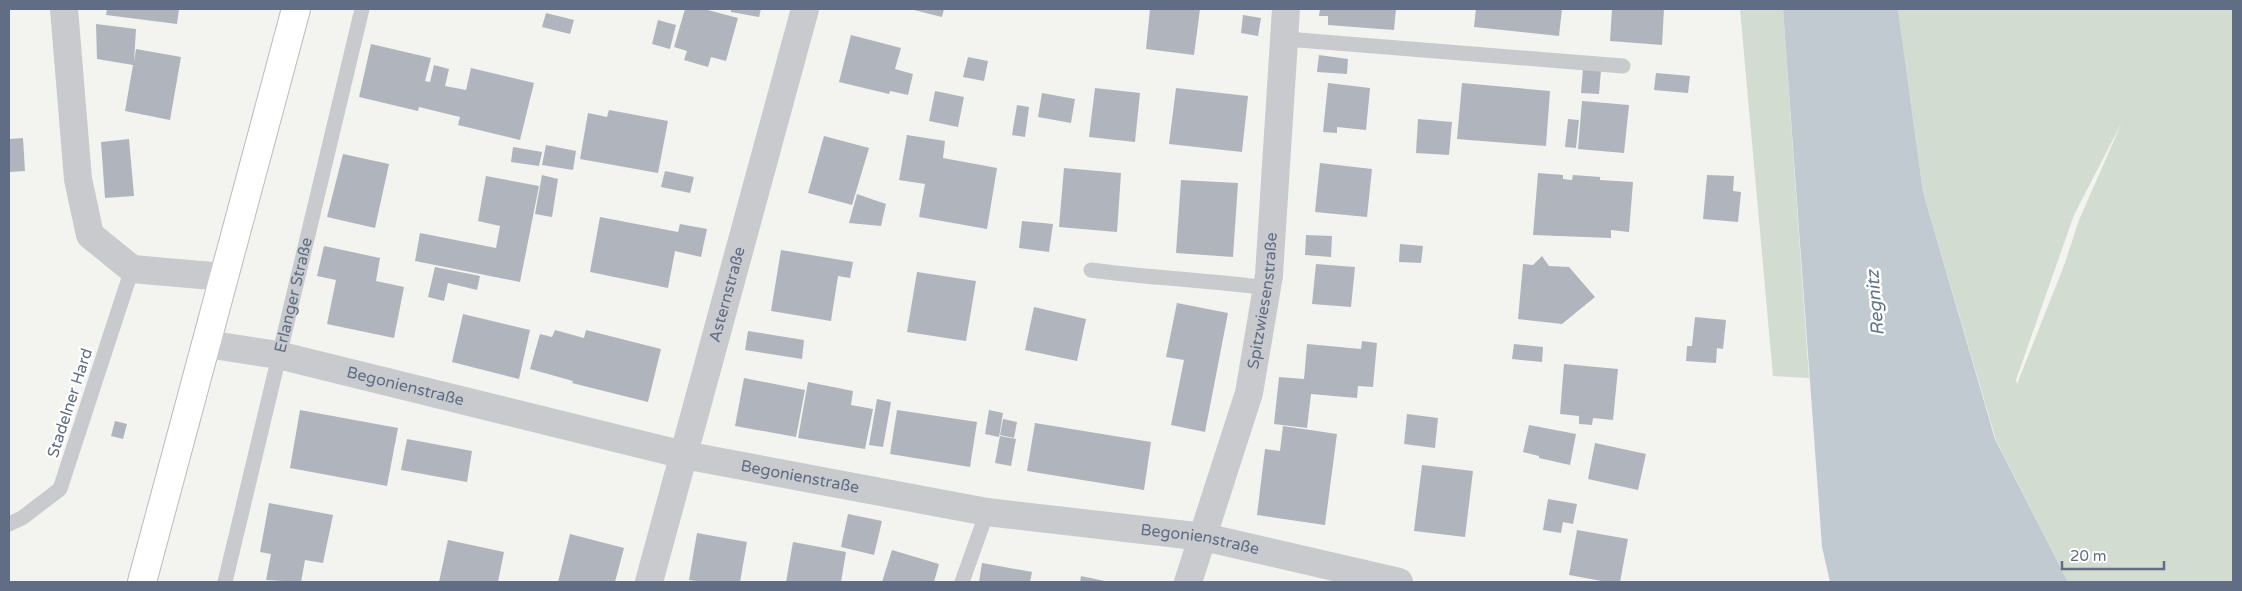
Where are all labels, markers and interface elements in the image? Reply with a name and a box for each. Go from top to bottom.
street label: Spitzwiesenstraße [1243,232,1282,371]
street label: Erlanger Straße [270,235,317,355]
street label: Asternstraße [705,244,750,344]
water label: Regnitz [1861,267,1889,337]
street label: Stadelner Hard [43,346,97,460]
street label: Begonienstraße [345,362,466,410]
street label: Begonienstraße [739,456,861,498]
street label: Begonienstraße [1139,520,1261,559]
scale bar [2062,538,2164,570]
text: 20 m [2070,547,2107,565]

